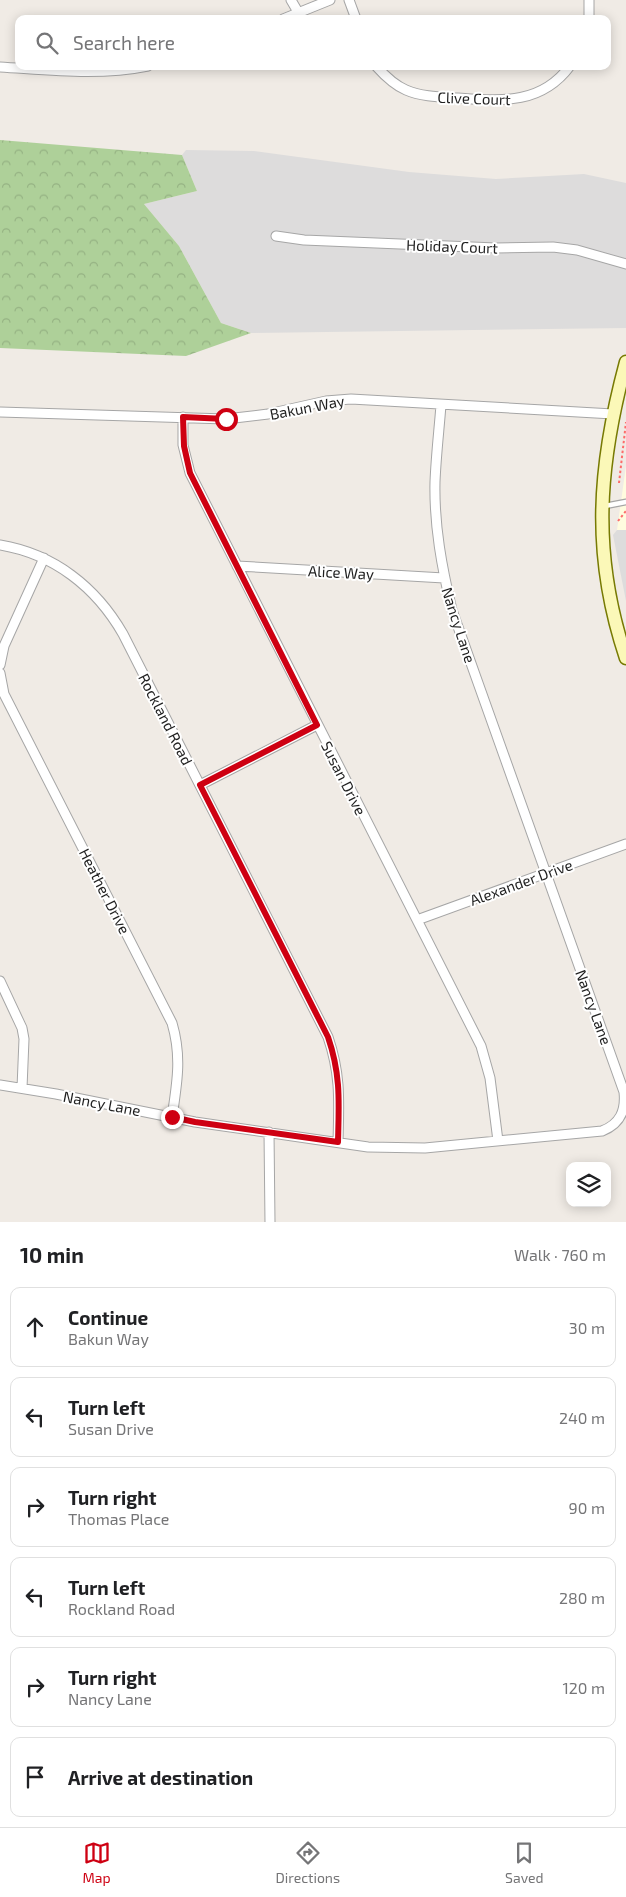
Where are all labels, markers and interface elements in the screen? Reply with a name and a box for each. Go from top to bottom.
search box [15,15,611,70]
icon: search [33,29,61,57]
text: Search here [73,31,175,54]
street label: Clive Court [437,88,511,108]
street label: Holiday Court [406,235,498,257]
street label: Bakun Way [268,391,346,423]
route start [215,408,238,431]
street label: Alice Way [308,561,375,583]
street label: Nancy Lane [438,585,480,665]
street label: Rockland Road [135,670,197,768]
street label: Susan Drive [318,738,370,818]
street label: Heather Drive [76,845,134,937]
street label: Alexander Drive [467,855,575,909]
street label: Nancy Lane [572,967,616,1047]
street label: Nancy Lane [62,1087,142,1119]
route end [161,1106,184,1129]
map controls [566,1162,611,1207]
button: layers [566,1162,611,1207]
text: 10 min [20,1242,84,1267]
text: Walk · 760 m [514,1245,606,1264]
text: Continue [68,1306,148,1329]
icon: ahead [21,1313,49,1341]
text: 30 m [569,1318,605,1337]
text: Bakun Way [68,1329,149,1348]
text: Turn left [68,1396,145,1419]
icon: left [21,1403,49,1431]
text: 240 m [559,1408,605,1427]
text: Susan Drive [68,1419,154,1438]
text: Turn right [68,1486,156,1509]
icon: right [21,1493,49,1521]
text: 90 m [569,1498,605,1517]
text: Thomas Place [68,1509,169,1528]
text: Turn left [68,1576,145,1599]
icon: left [21,1583,49,1611]
text: 280 m [559,1588,605,1607]
text: Rockland Road [68,1599,175,1618]
text: Turn right [68,1666,156,1689]
icon: right [21,1673,49,1701]
text: 120 m [562,1678,605,1697]
text: Nancy Lane [68,1689,152,1708]
icon: arrive [21,1763,49,1791]
text: Arrive at destination [68,1766,253,1789]
tab: Map [82,1839,111,1886]
tab: Directions [276,1839,340,1886]
tab: Saved [505,1839,544,1886]

